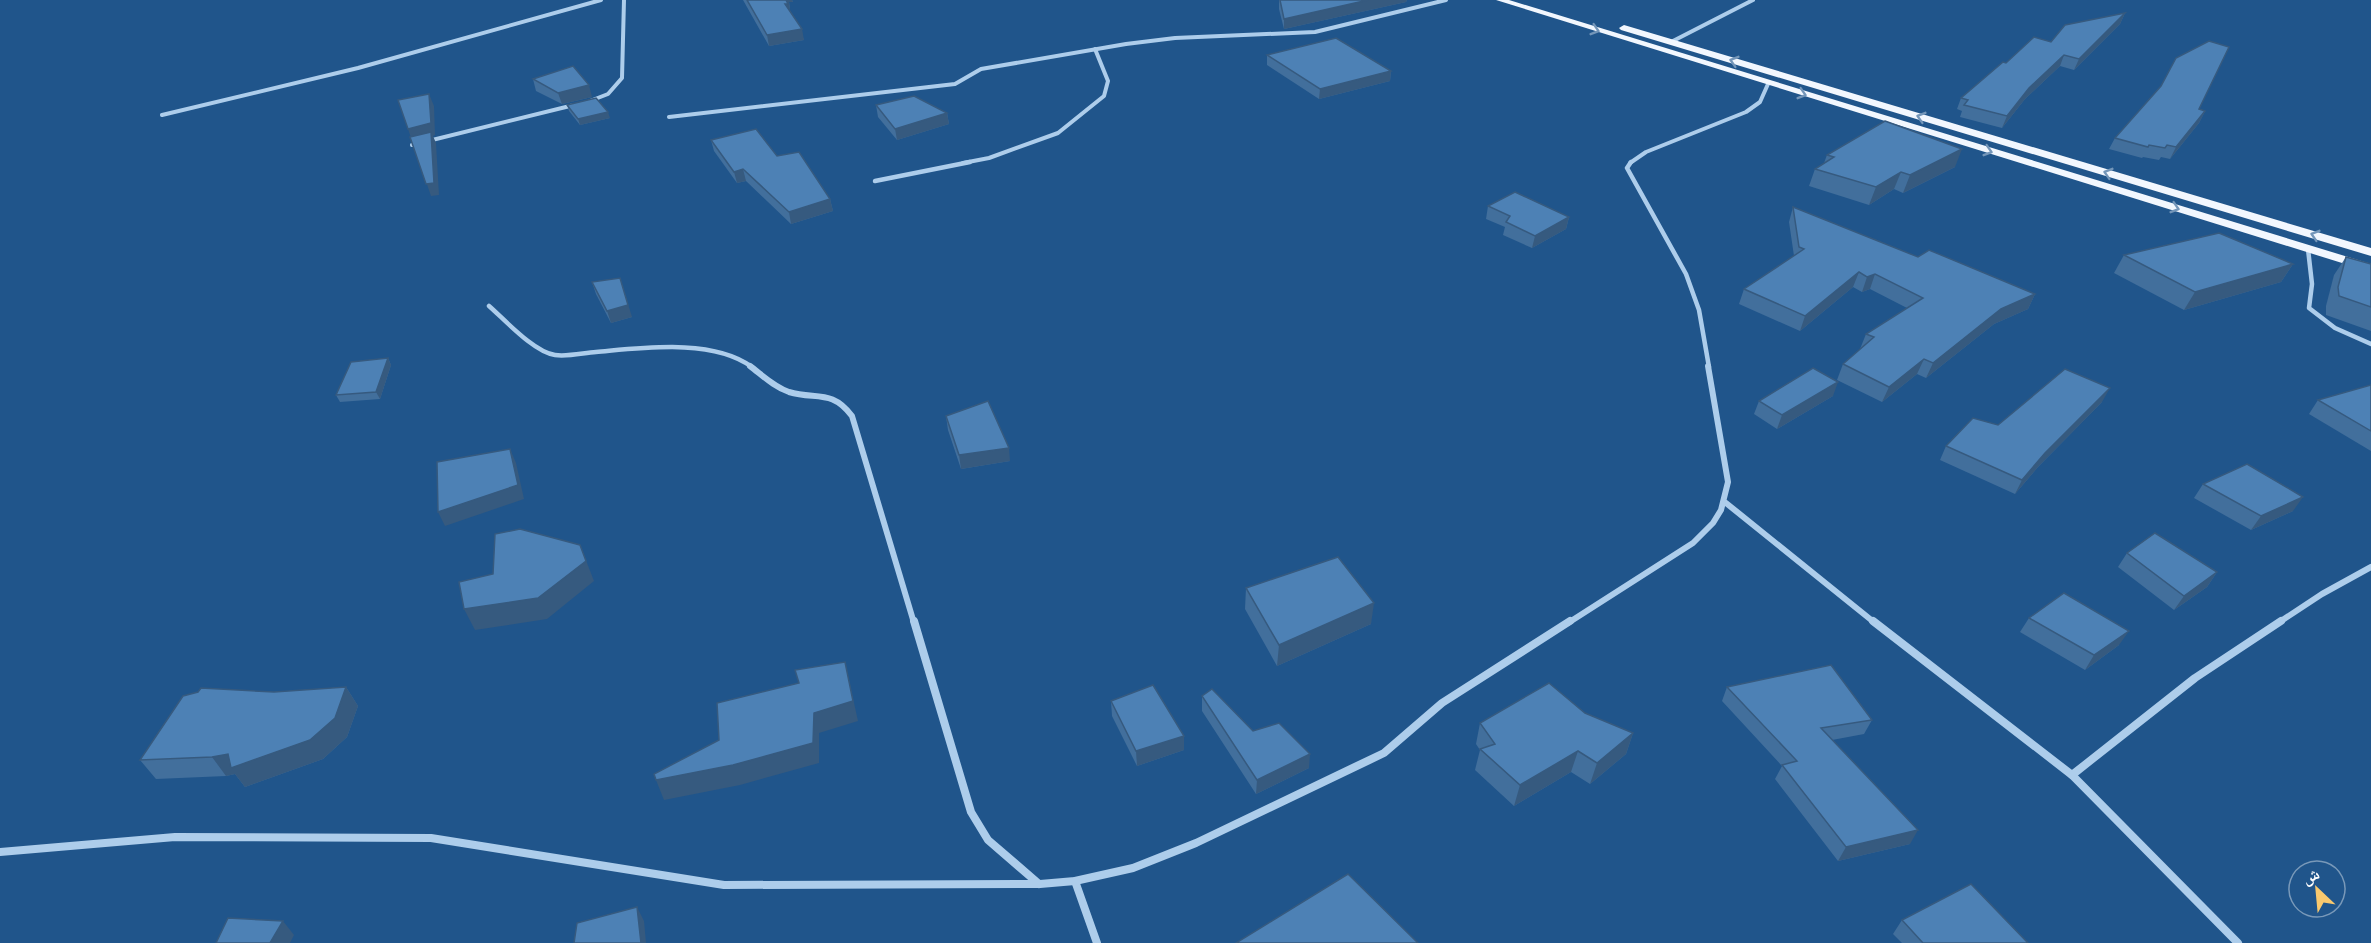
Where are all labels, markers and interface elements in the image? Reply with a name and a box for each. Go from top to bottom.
one-way arrow [1589,23,1600,35]
one-way arrow [1730,56,1740,68]
one-way arrow [1796,87,1807,99]
one-way arrow [1916,112,1927,124]
one-way arrow [1982,144,1993,156]
one-way arrow [2103,168,2114,180]
one-way arrow [2169,201,2180,213]
one-way arrow [2310,230,2321,242]
north arrow [2287,859,2347,919]
text: ش [2298,863,2323,889]

